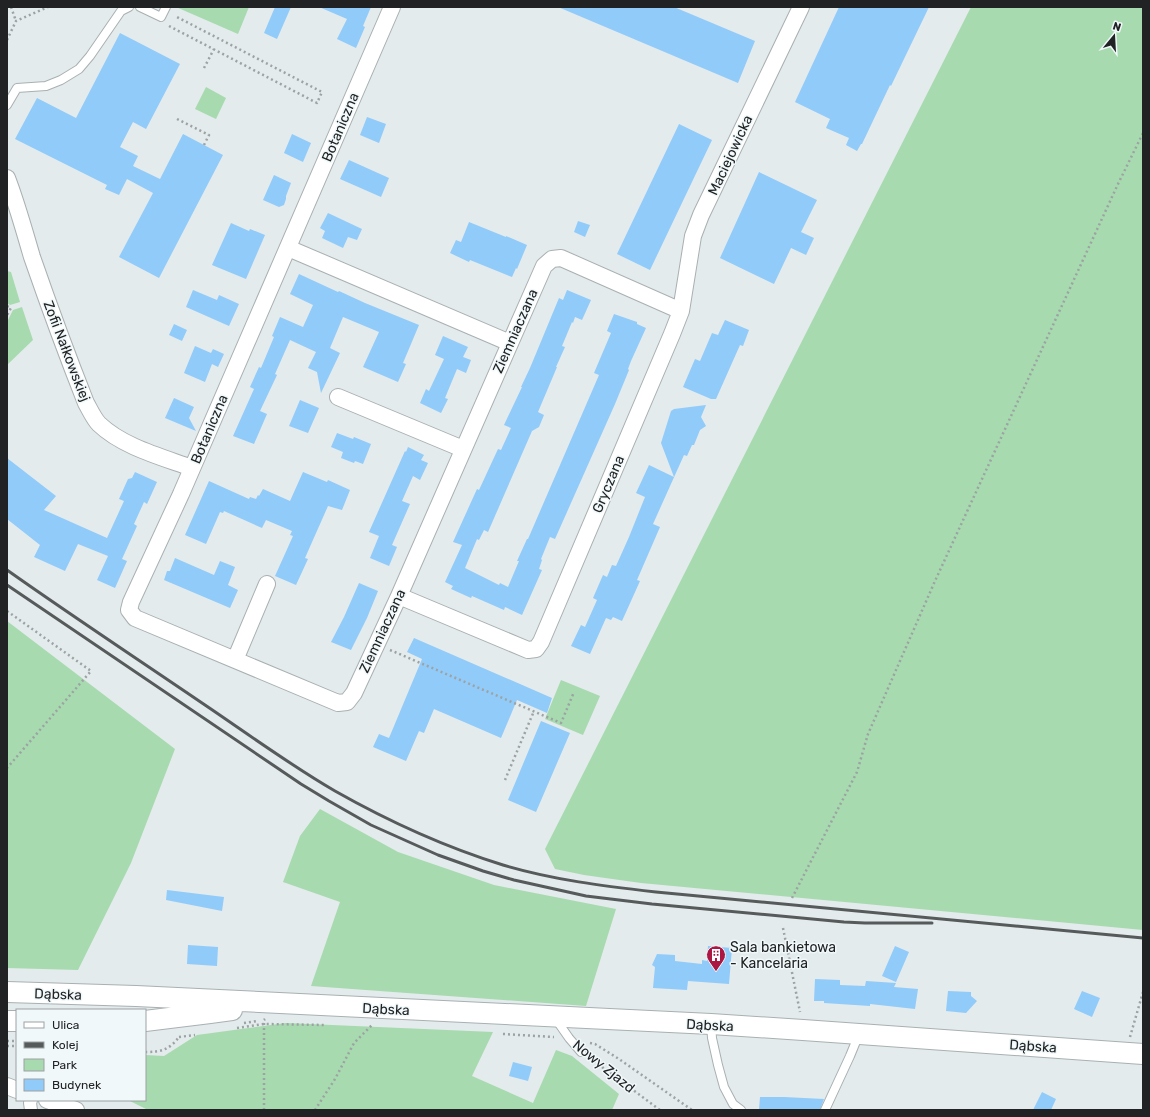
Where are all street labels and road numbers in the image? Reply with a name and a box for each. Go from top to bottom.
street label: Botaniczna [318,90,363,164]
street label: Maciejowicka [705,112,756,198]
street label: Ziemniaczana [489,286,542,376]
street label: Zofii Nałkowskiej [39,298,94,404]
street label: Botaniczna [187,392,232,466]
street label: Gryczana [589,453,628,516]
street label: Ziemniaczana [356,587,409,676]
street label: Dąbska [34,985,82,1004]
street label: Dąbska [362,1000,410,1019]
street label: Dąbska [686,1016,734,1035]
street label: Nowy Zjazd [569,1036,638,1096]
street label: Dąbska [1009,1036,1057,1057]

